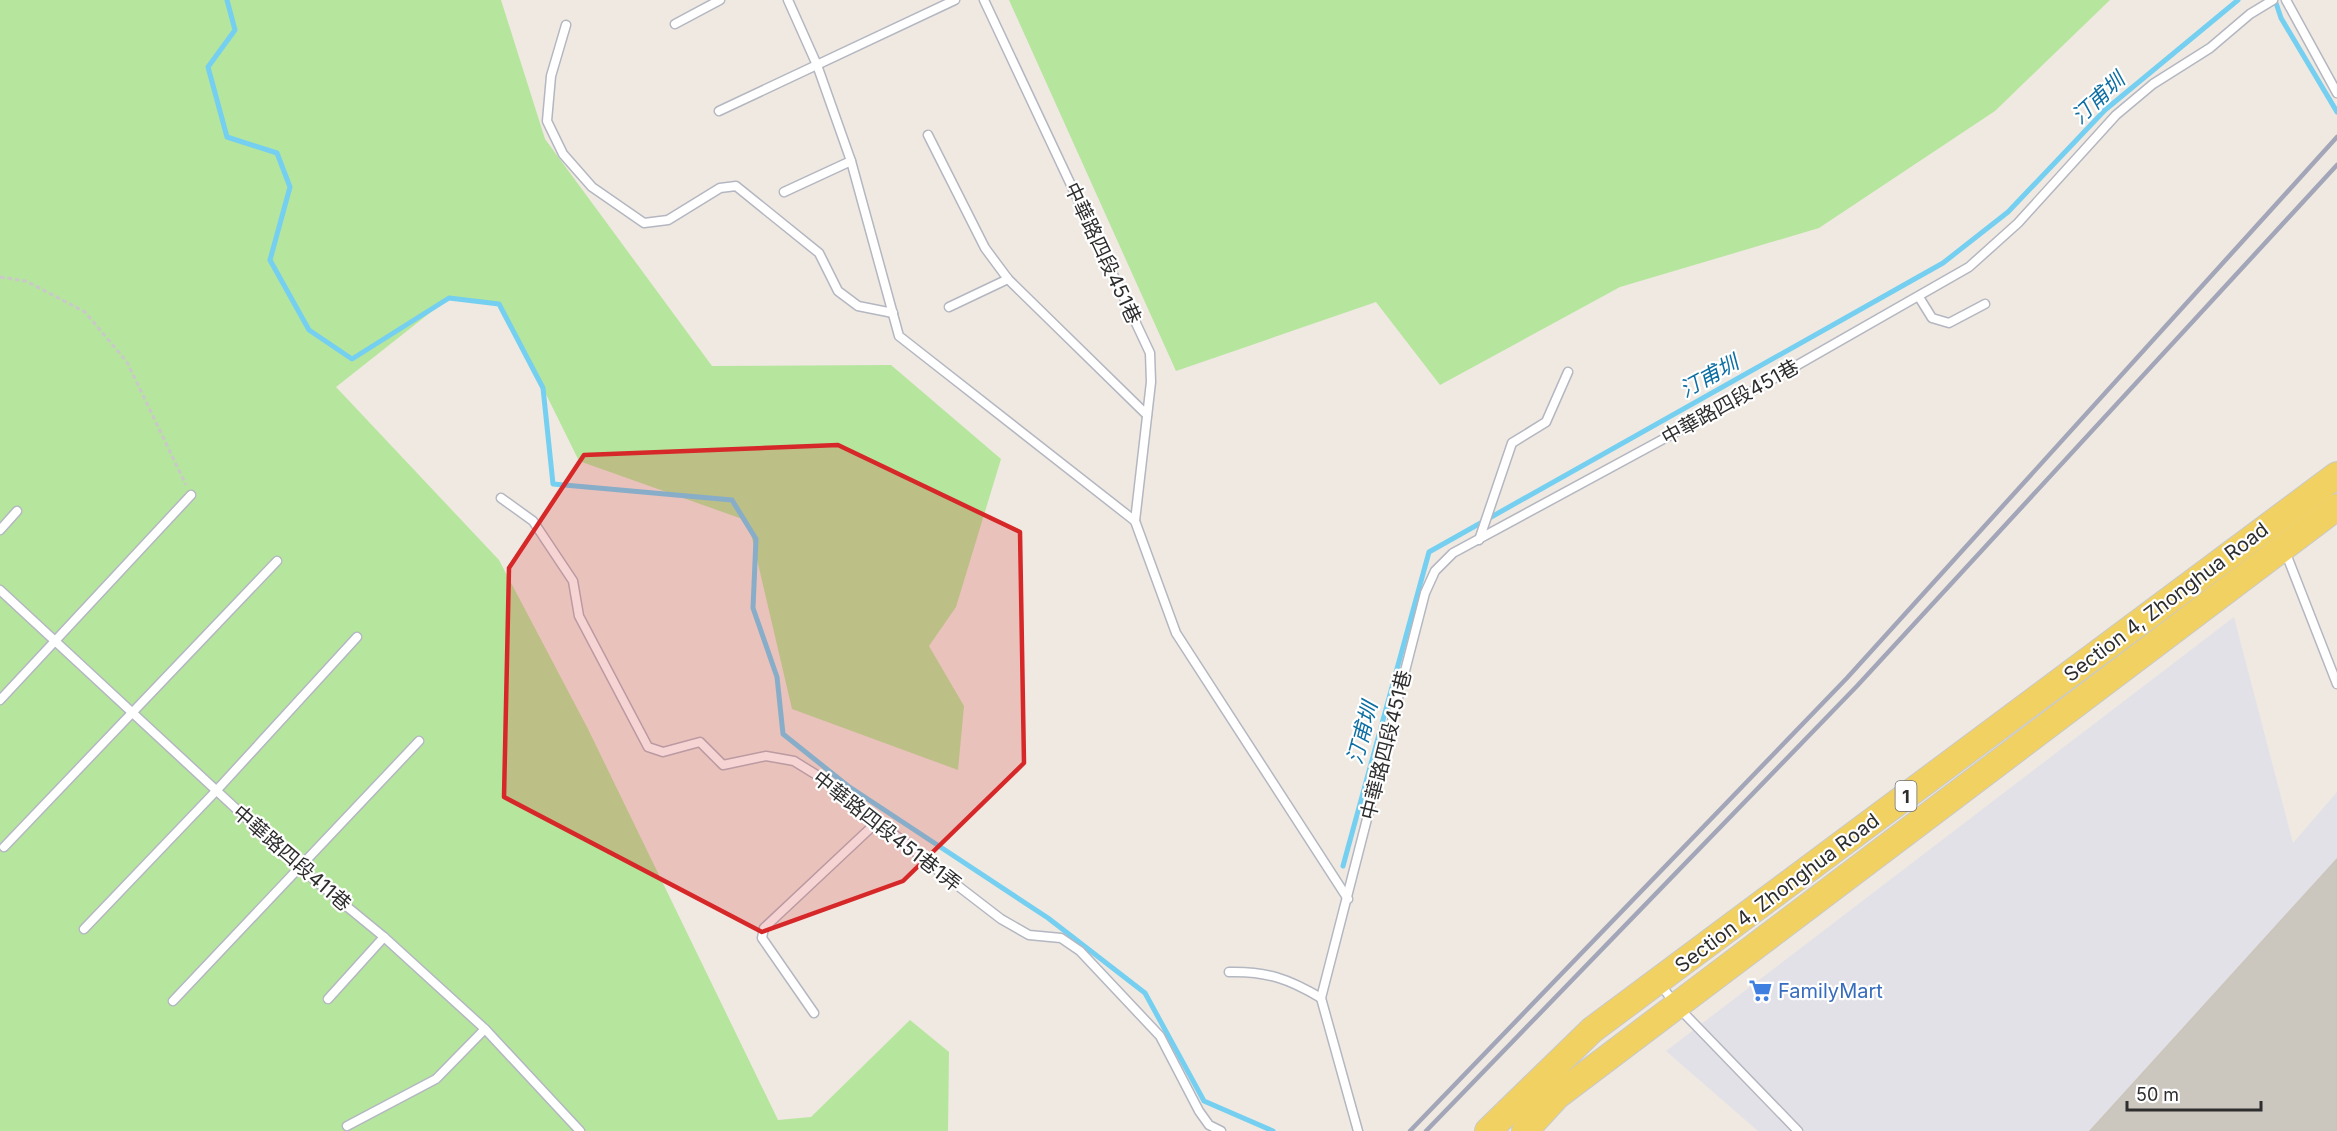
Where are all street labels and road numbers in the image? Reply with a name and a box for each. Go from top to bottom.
street label: 中華路四段451巷 [1060,178,1146,328]
street label: 中華路四段451巷 [1657,354,1803,450]
street label: Section 4, Zhonghua Road [2059,517,2273,687]
street label: 中華路四段451巷 [1356,668,1416,822]
street label: 中華路四段451巷1弄 [808,766,966,896]
road number: 1 [1896,781,1916,811]
street label: 中華路四段411巷 [228,800,356,916]
street label: Section 4, Zhonghua Road [1670,808,1884,978]

